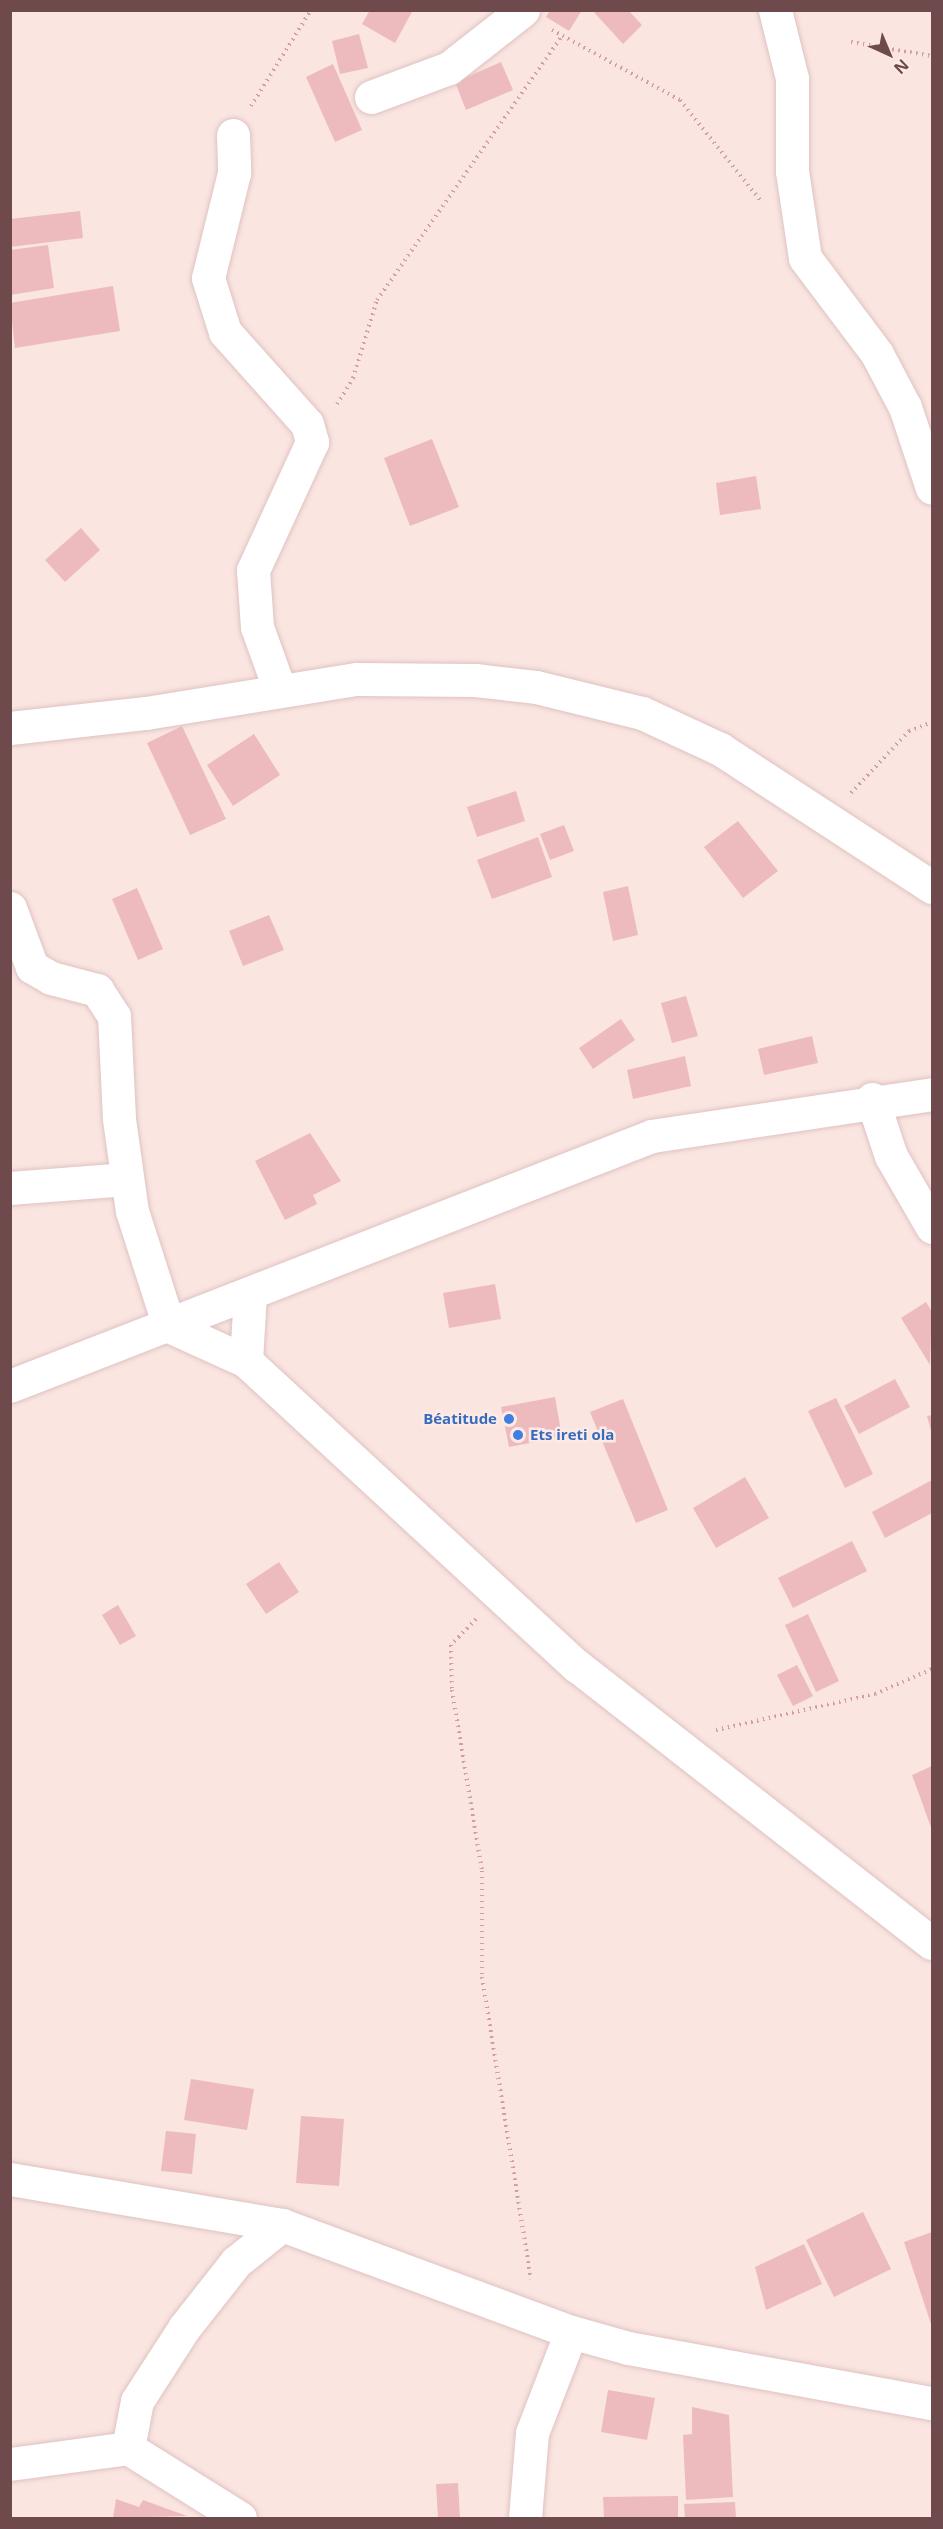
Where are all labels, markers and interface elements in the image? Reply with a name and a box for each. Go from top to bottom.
north arrow [859,24,919,84]
text: N [889,55,914,79]
place label: Béatitude [423,1410,497,1428]
marker: Béatitude [502,1412,516,1426]
place label: Ets ireti ola [530,1426,614,1444]
marker: Ets ireti ola [511,1428,525,1442]

